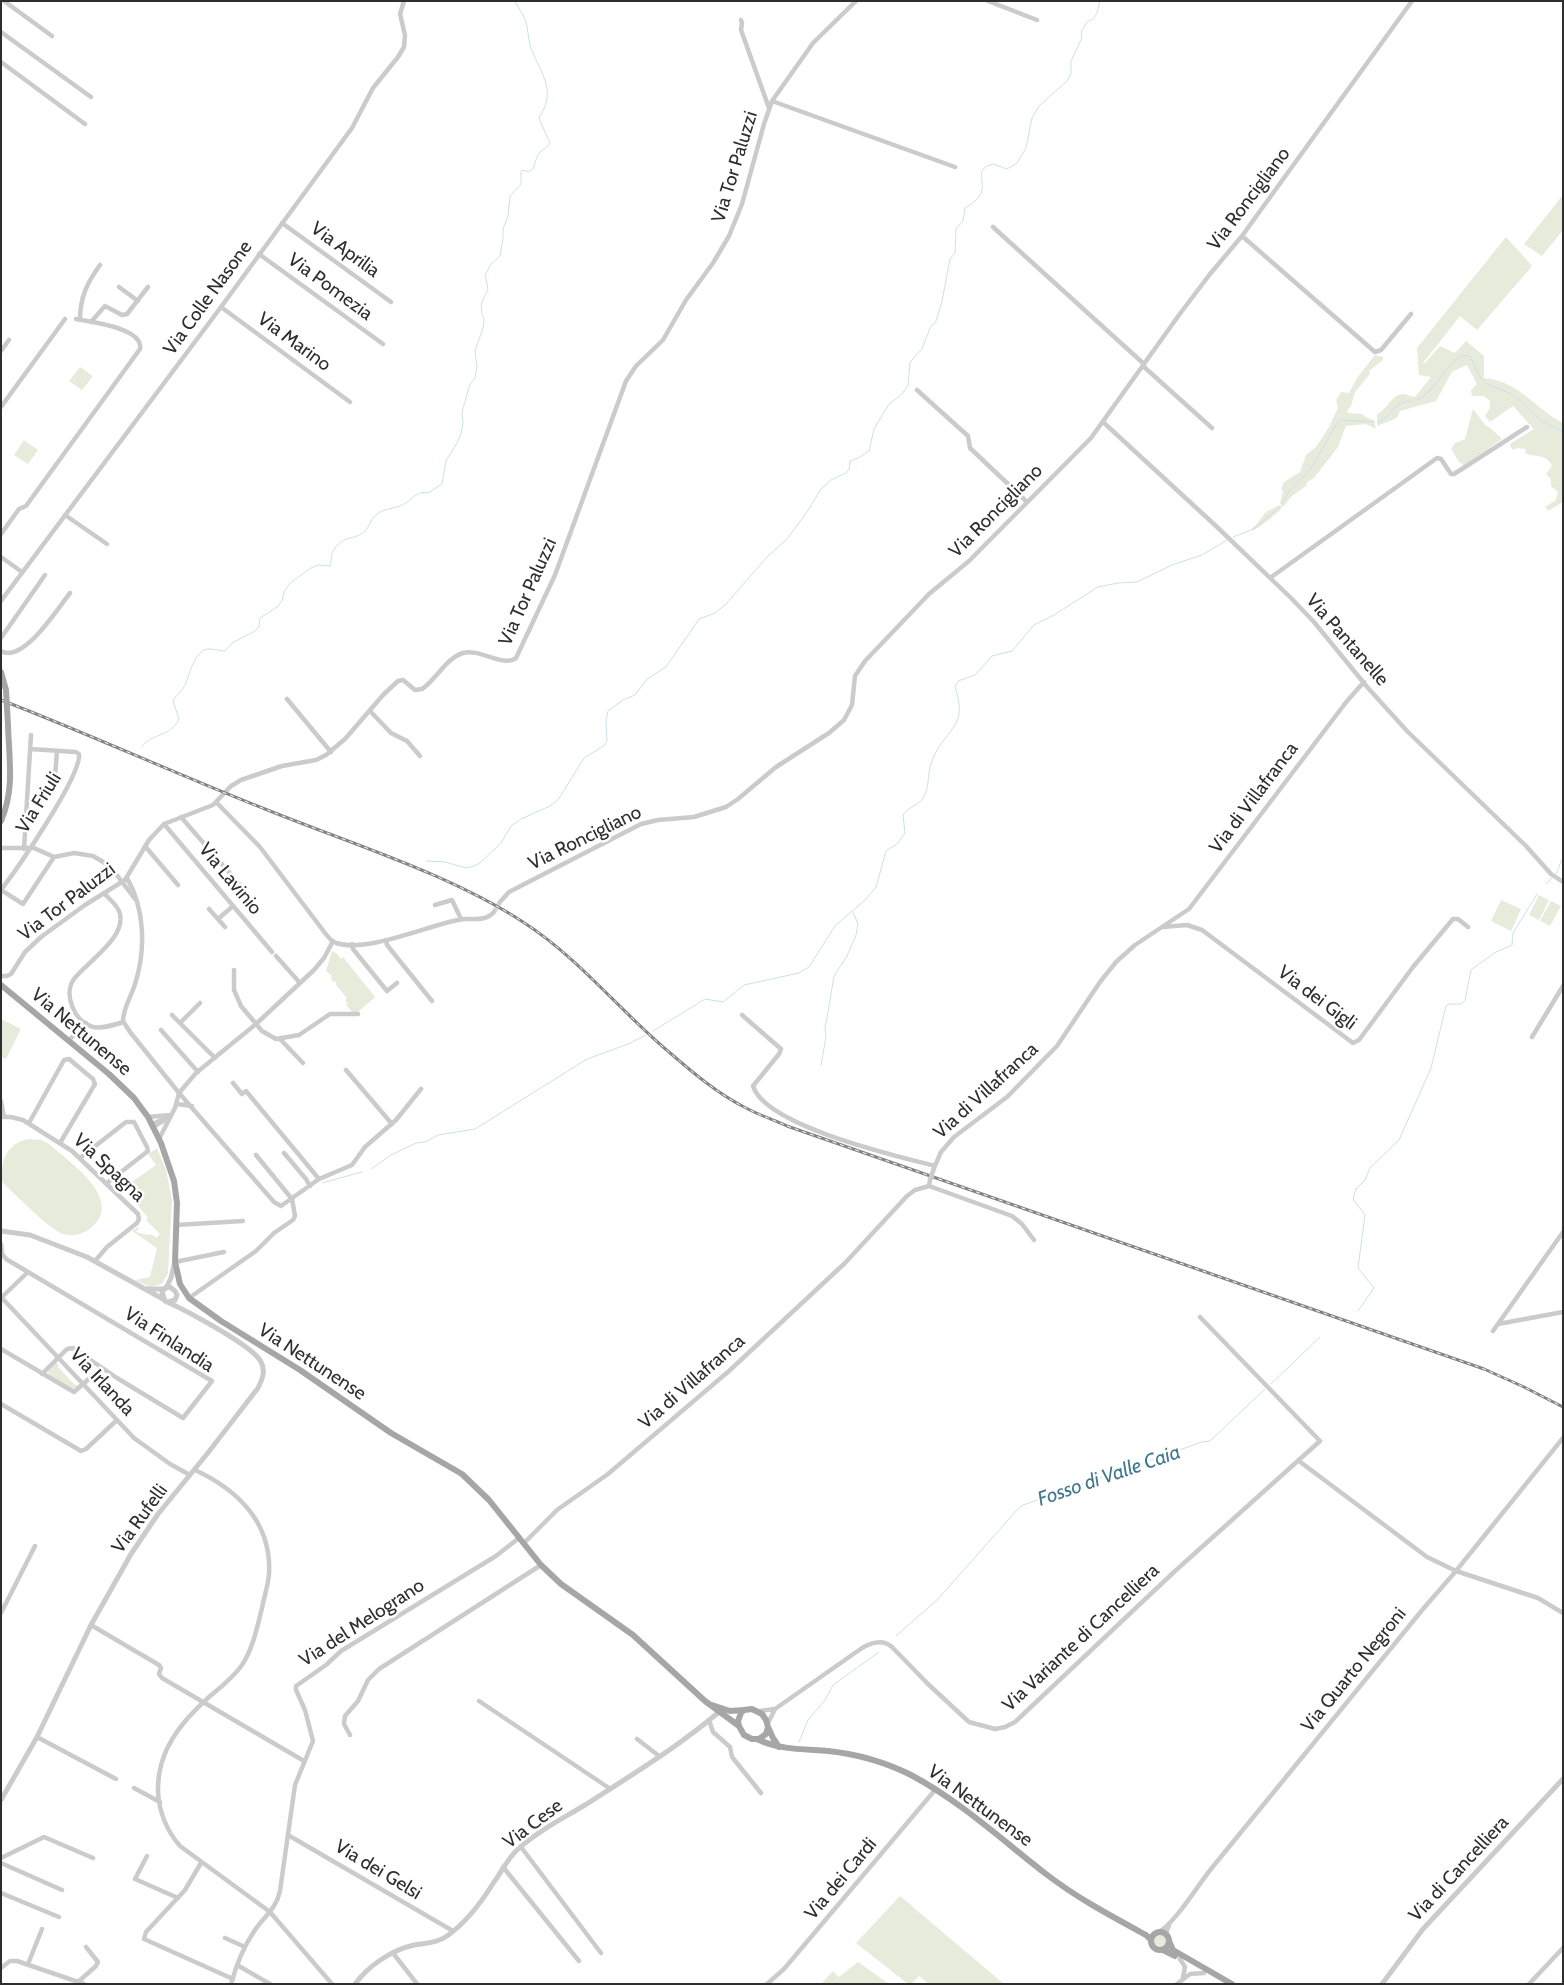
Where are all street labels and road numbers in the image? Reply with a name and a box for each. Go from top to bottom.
street label: Via Tor Paluzzi [707,109,763,225]
street label: Via Roncigliano [1203,143,1295,255]
street label: Via Aprilia [306,217,384,283]
street label: Via Colle Nasone [159,236,257,360]
street label: Via Pomezia [283,249,377,325]
street label: Via Marino [253,308,335,376]
street label: Via Roncigliano [945,460,1047,562]
street label: Via Tor Paluzzi [494,535,562,649]
street label: Via Pantanelle [1301,589,1393,691]
street label: Via di Villafranca [1205,738,1303,858]
street label: Via Friuli [11,768,67,838]
street label: Via Roncigliano [525,801,645,875]
street label: Via Lavinio [193,838,267,920]
street label: Via Tor Paluzzi [14,858,120,946]
street label: Via dei Gigli [1273,961,1361,1035]
street label: Via Nettunense [26,983,136,1081]
street label: Via di Villafranca [929,1038,1043,1144]
street label: Via Spagna [68,1129,150,1207]
street label: Via Finlandia [120,1303,218,1377]
street label: Via Nettunense [254,1319,370,1405]
street label: Via di Villafranca [634,1330,750,1434]
street label: Via Irlanda [65,1343,139,1421]
street label: Via Rufelli [107,1480,173,1558]
street label: Via Variante di Cancelliera [998,1559,1164,1717]
street label: Via del Melograno [295,1574,429,1672]
street label: Via Quarto Negroni [1297,1603,1411,1737]
street label: Via Nettunense [923,1760,1037,1852]
street label: Via Cese [499,1794,567,1854]
street label: Via di Cancelliera [1404,1811,1514,1927]
street label: Via dei Cardi [800,1834,882,1924]
street label: Via dei Gelsi [330,1835,426,1905]

